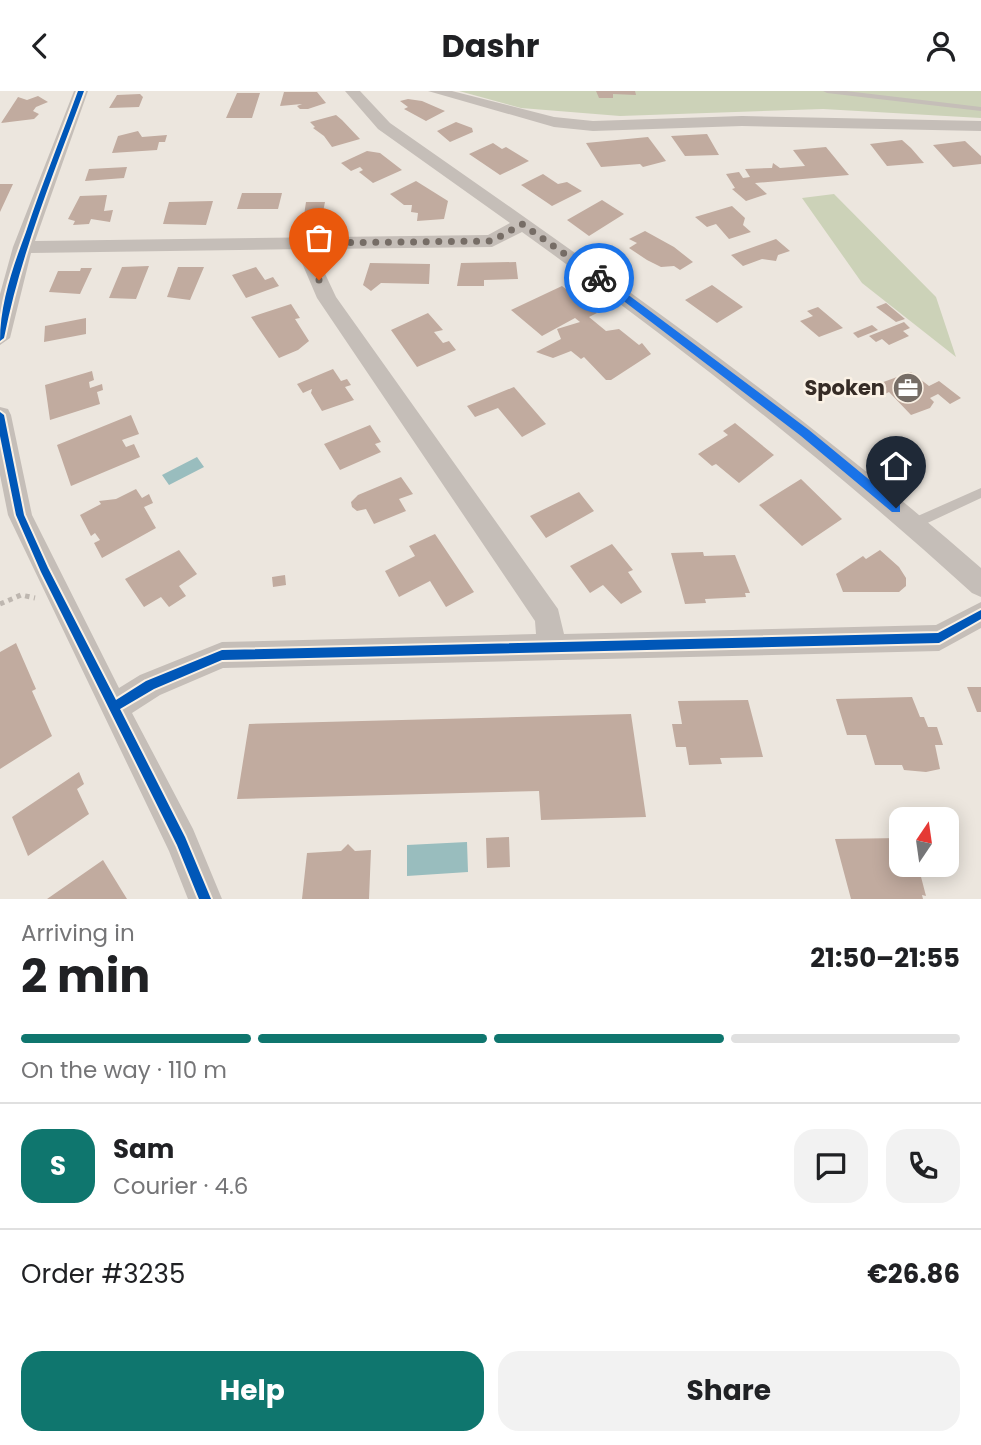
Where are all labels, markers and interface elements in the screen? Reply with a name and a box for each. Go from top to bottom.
text: Dashr [441,23,540,68]
icon: back [21,27,59,65]
icon: person [922,27,960,65]
pin [289,208,349,280]
icon: bag [300,219,338,257]
courier [564,243,634,313]
icon: bike [580,259,618,297]
office icon: Spoken [891,371,925,405]
place label: Spoken [804,373,885,402]
pin [866,436,926,508]
icon: home [877,447,915,485]
north arrow [889,807,959,877]
map controls [889,807,959,877]
text: Arriving in [21,917,135,949]
text: 21:50–21:55 [810,940,960,976]
text: 2 min [21,944,150,1008]
text: On the way · 110 m [21,1054,227,1086]
button: chat [794,1129,868,1203]
button: phone [886,1129,960,1203]
text: Sam [113,1131,174,1167]
text: S [50,1148,66,1184]
text: Courier · 4.6 [113,1170,248,1202]
text: Order #3235 [21,1256,185,1292]
text: €26.86 [867,1256,960,1292]
button: Help [21,1351,484,1431]
button: Share [498,1351,960,1431]

